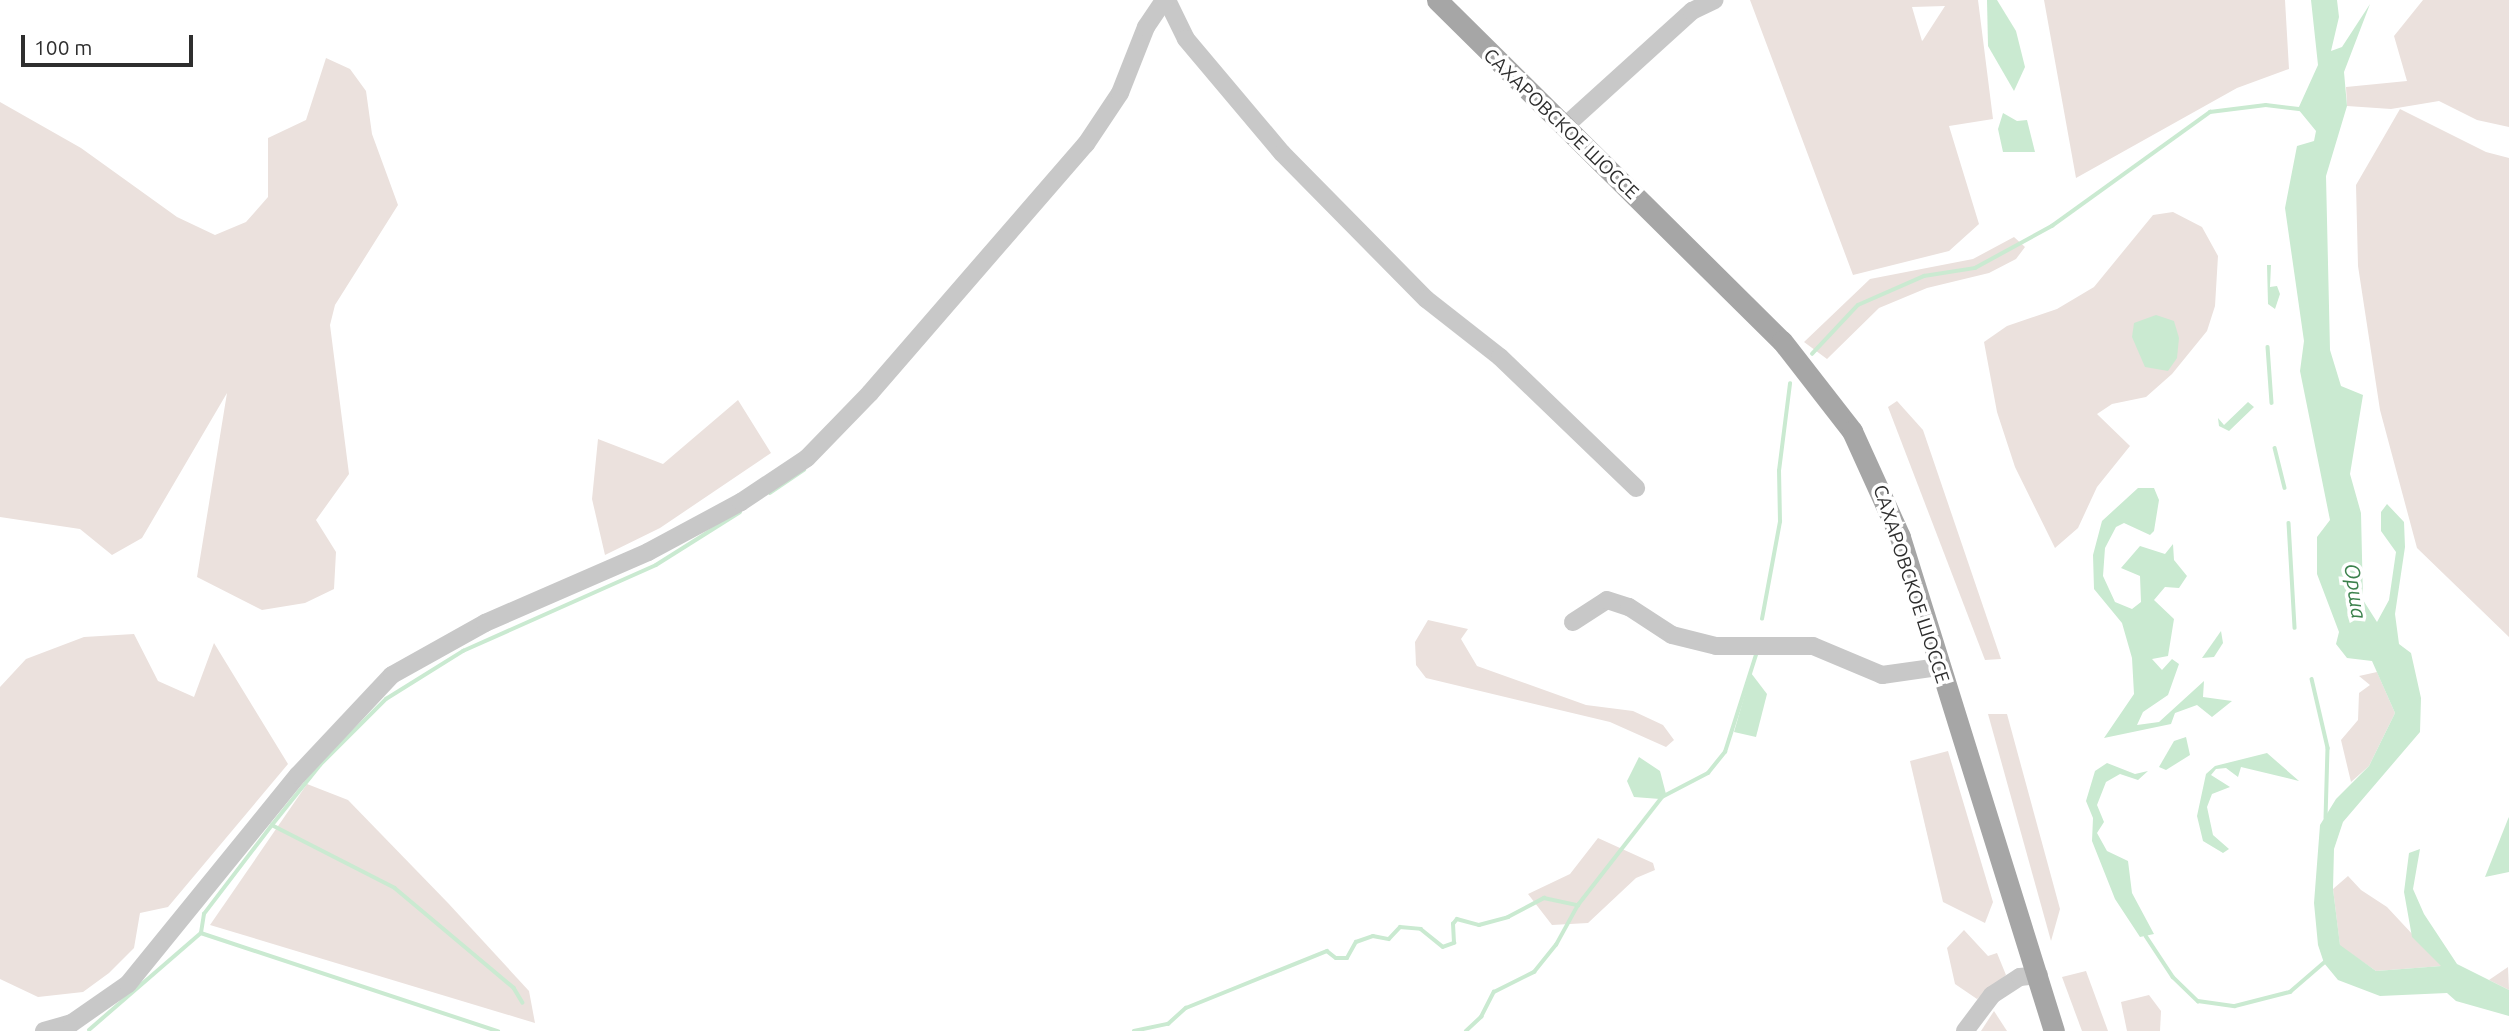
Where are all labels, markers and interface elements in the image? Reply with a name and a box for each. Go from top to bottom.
scale bar [24,21,196,65]
text: 100 m [34,35,92,59]
street label: САХАРОВСКОЕ ШОССЕ [1479,44,1643,204]
street label: САХАРОВСКОЕ ШОССЕ [1868,482,1954,686]
water label: Орша [2340,562,2372,620]

